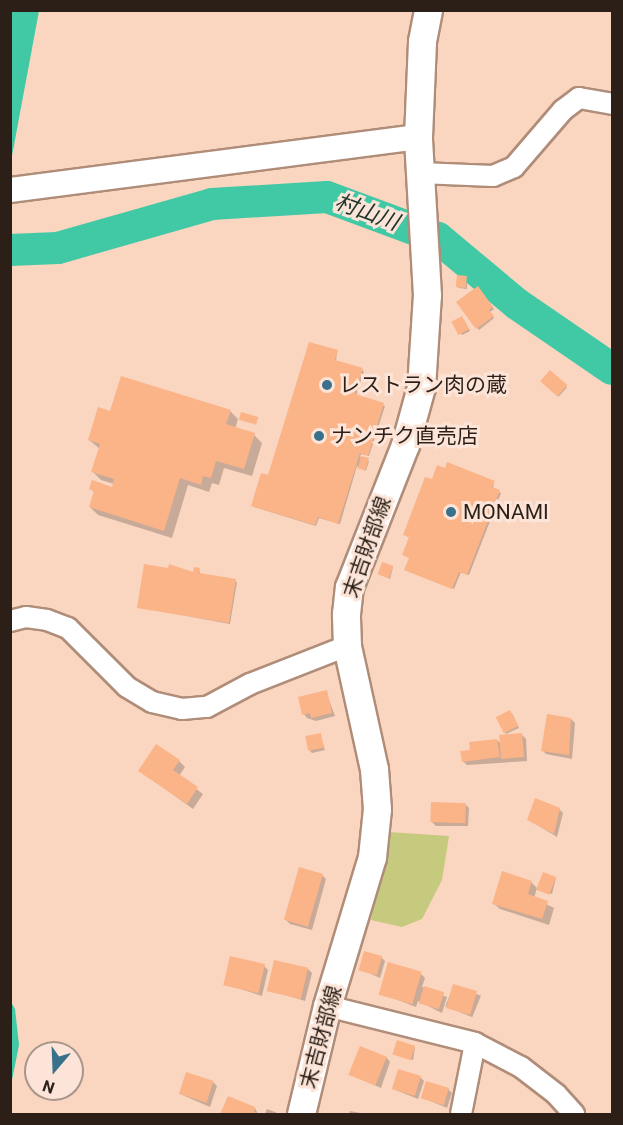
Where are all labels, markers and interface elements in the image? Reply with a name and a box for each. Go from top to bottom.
water label: 村山川 [331,188,403,236]
place label: レストラン肉の蔵 [339,372,507,398]
marker: レストラン肉の蔵 [320,378,334,392]
place label: ナンチク直売店 [331,423,478,449]
marker: ナンチク直売店 [312,429,326,443]
street label: 末吉財部線 [338,493,396,601]
place label: MONAMI [463,499,549,525]
marker: MONAMI [444,505,458,519]
street label: 末吉財部線 [295,983,347,1091]
north arrow [24,1041,84,1101]
text: N [40,1076,57,1097]

